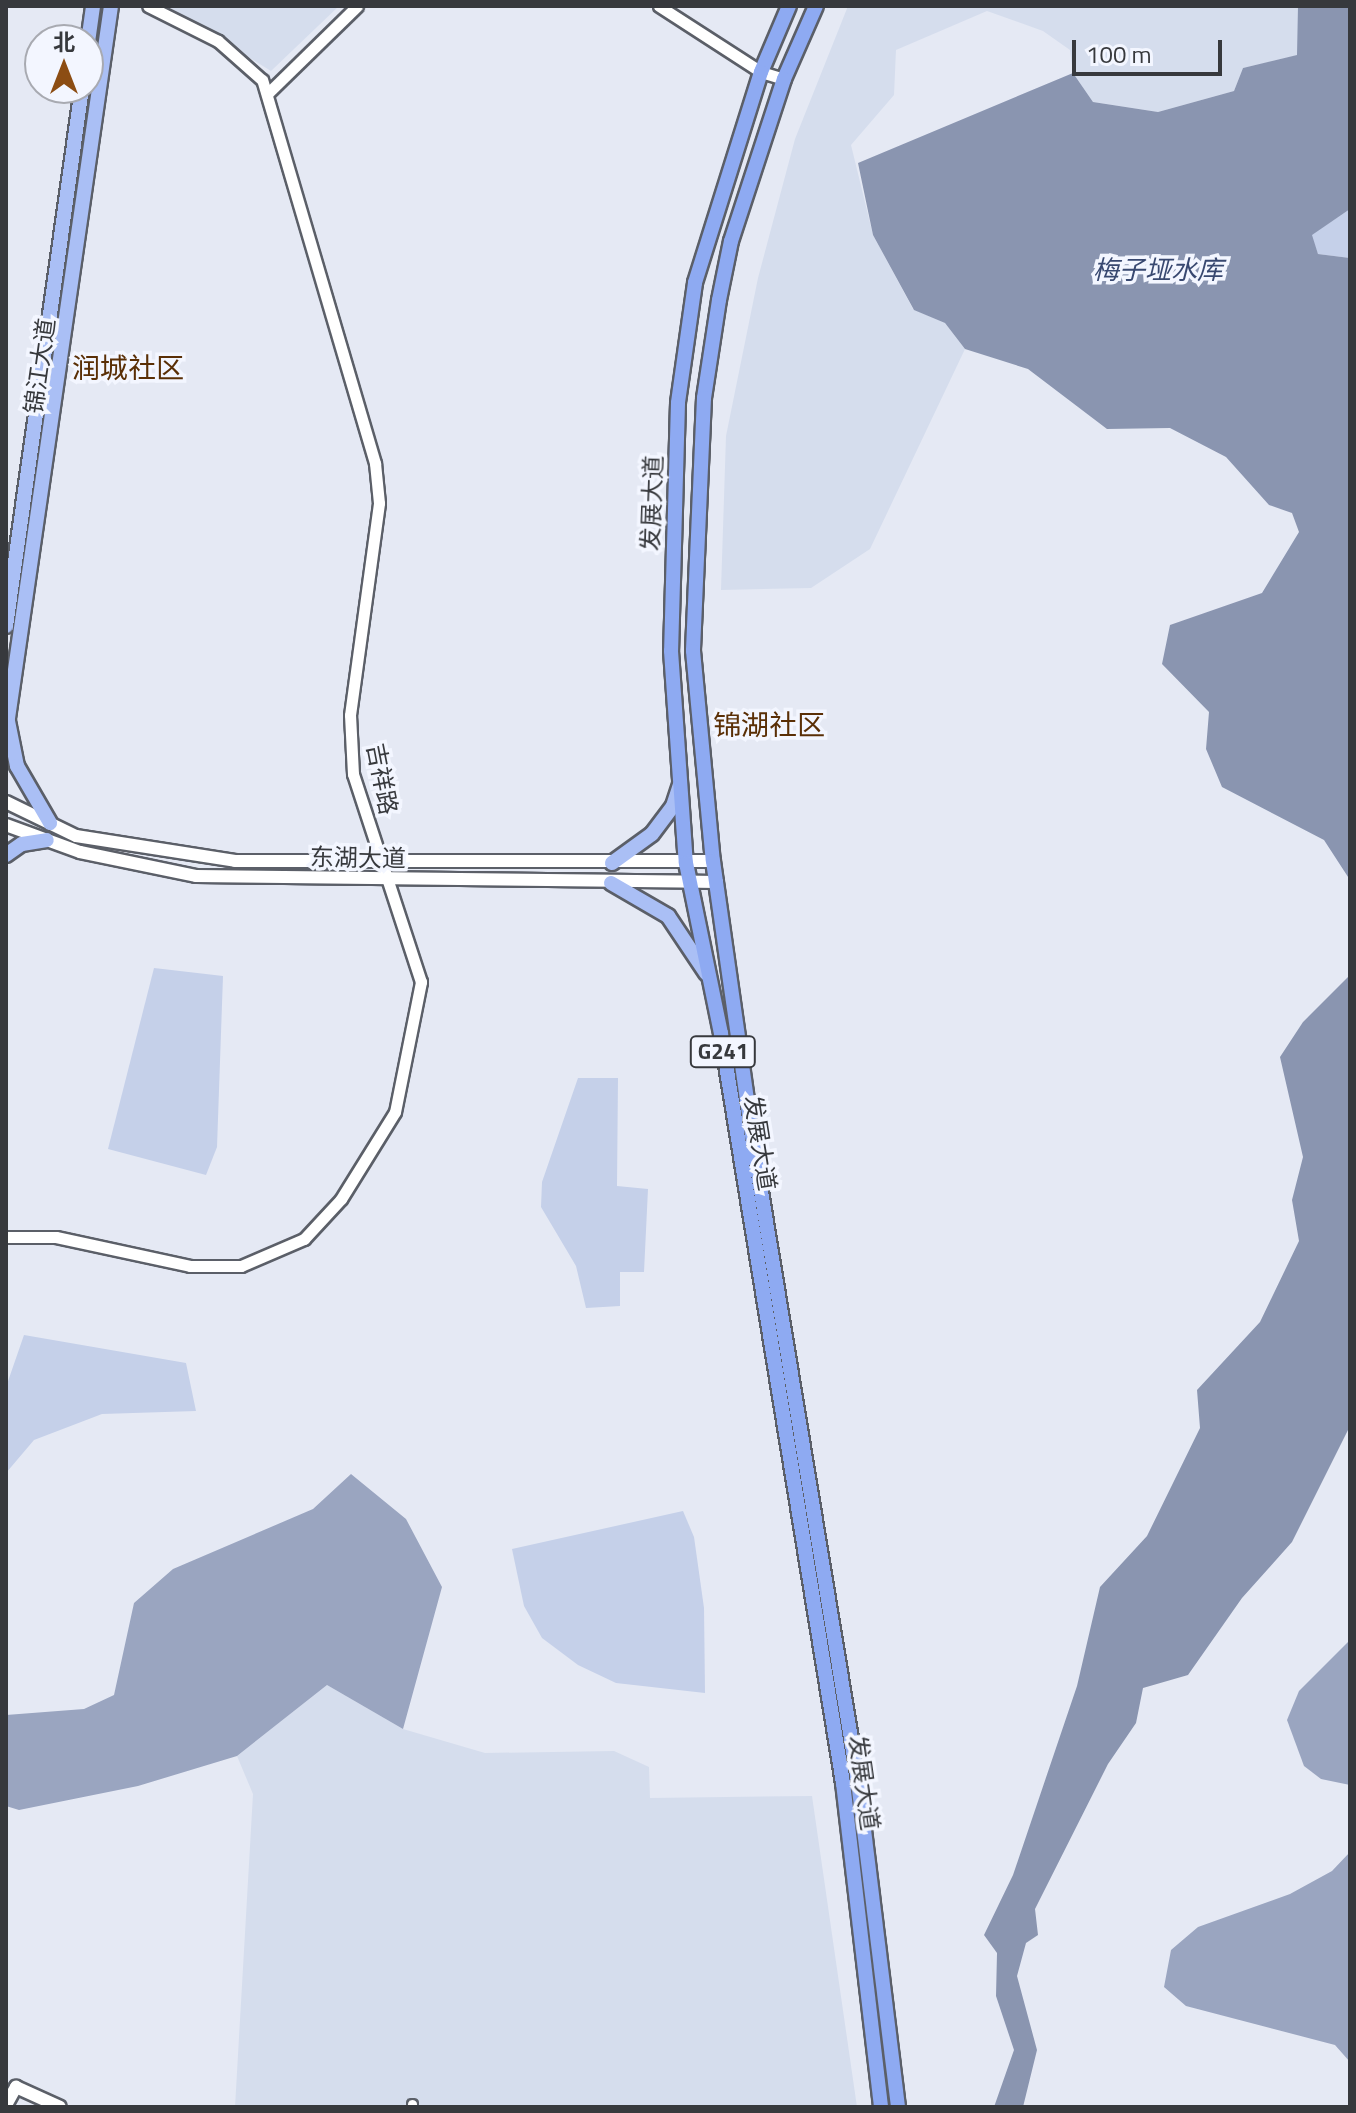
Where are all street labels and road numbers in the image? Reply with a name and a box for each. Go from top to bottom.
street label: 锦江大道 [19,316,61,416]
street label: 发展大道 [636,455,668,551]
street label: 吉祥路 [361,741,403,817]
street label: 东湖大道 [310,843,406,873]
road number: G241 [689,1034,757,1070]
street label: 发展大道 [738,1093,782,1193]
street label: 发展大道 [843,1733,885,1833]

